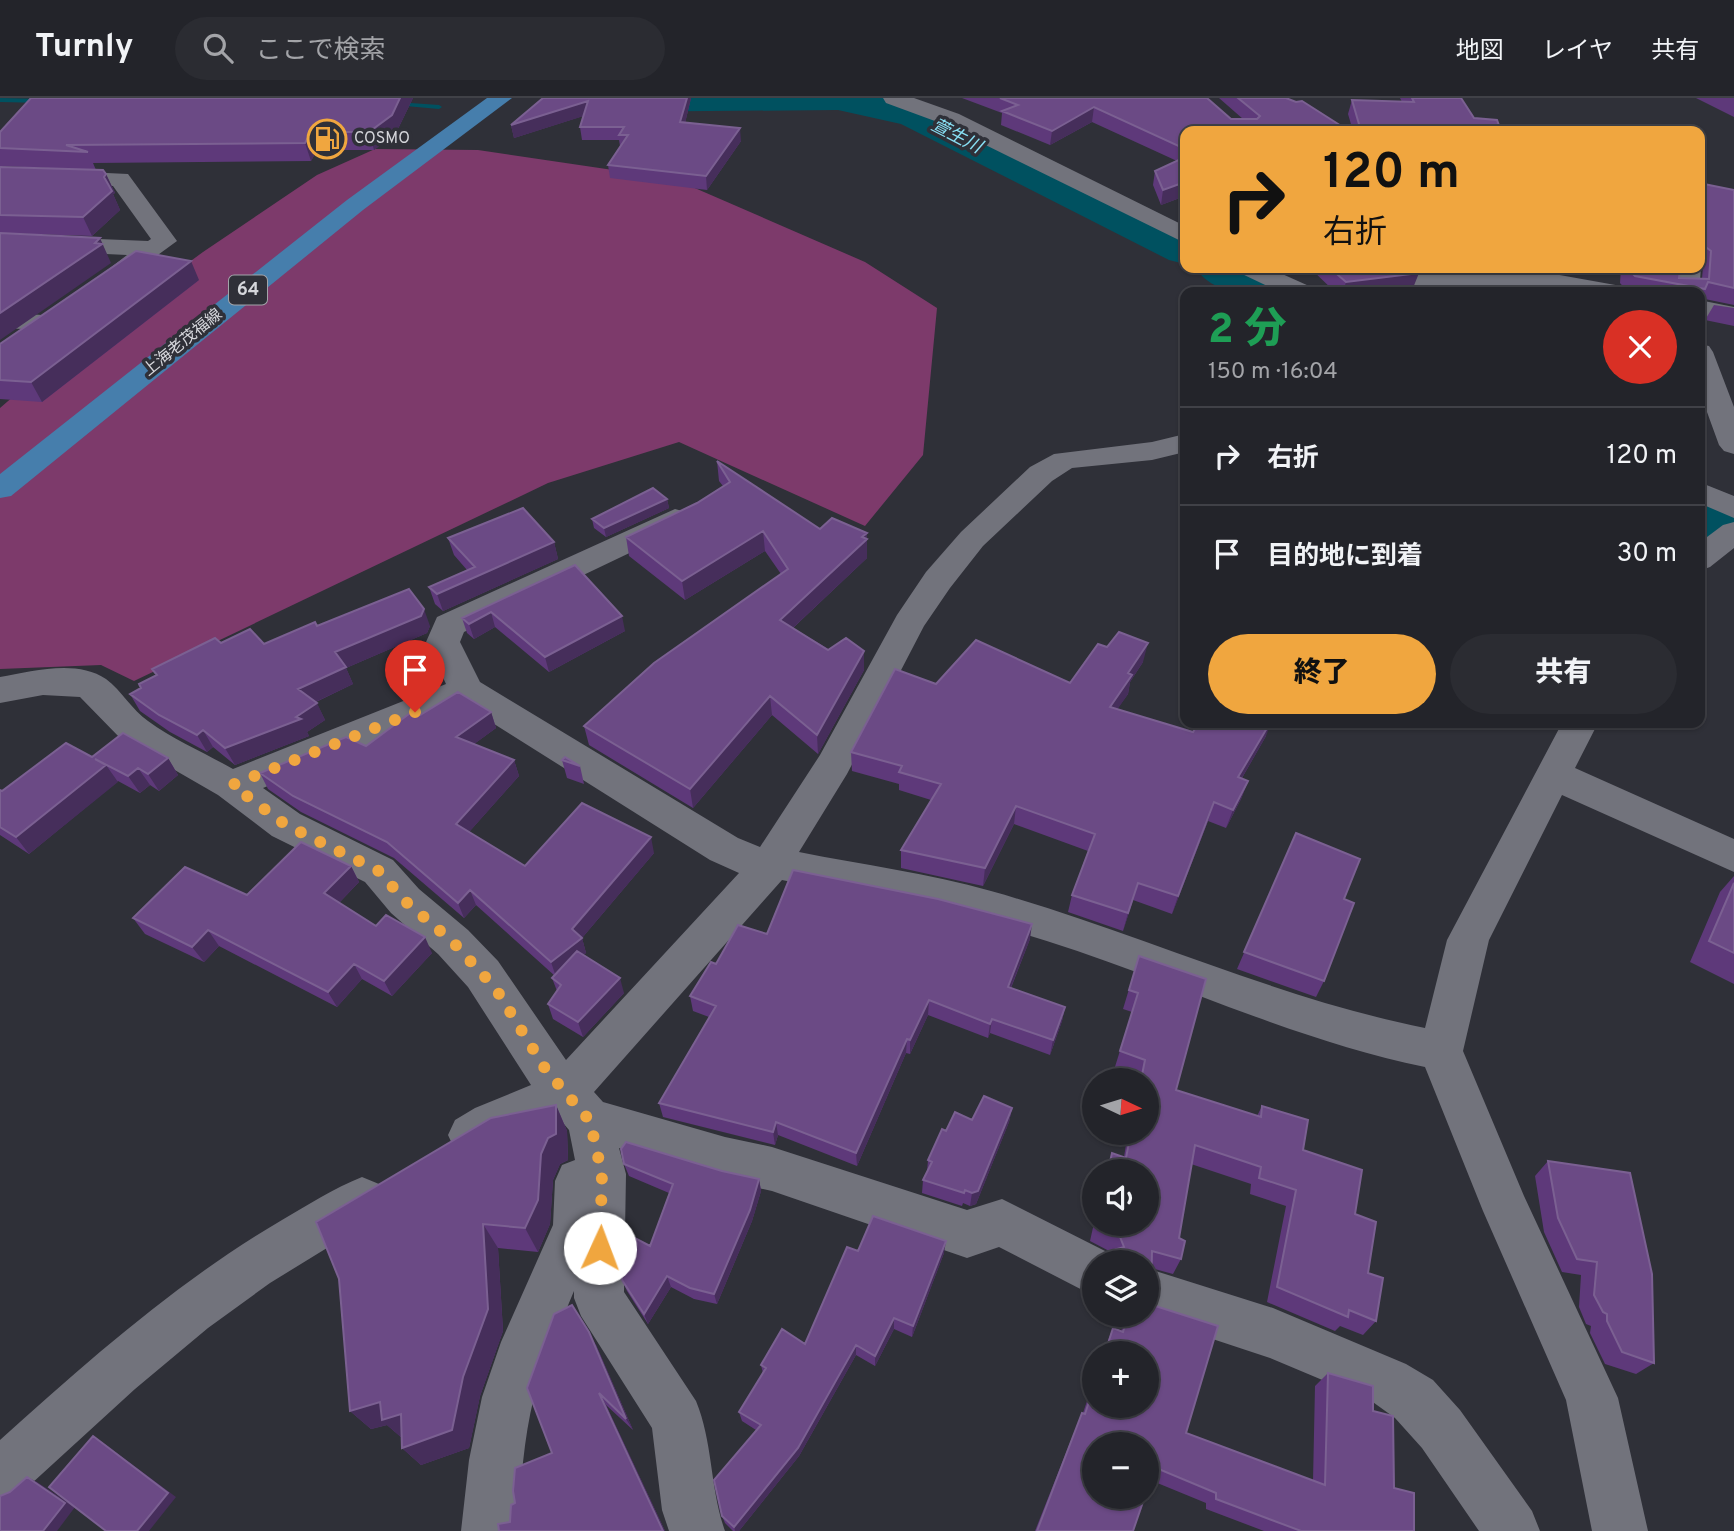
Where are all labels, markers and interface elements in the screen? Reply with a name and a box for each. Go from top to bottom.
search box [175,17,665,80]
text: Turnly [35,27,133,69]
icon: search [199,29,237,67]
text: ここで検索 [255,35,385,68]
text: 地図 [1456,37,1504,67]
text: レイヤ [1542,37,1613,67]
text: 共有 [1651,37,1699,67]
water label: 萱生川 [927,114,987,160]
fuel station icon: COSMO [306,118,348,160]
place label: COSMO [354,129,410,149]
text: 120 m [1323,144,1460,206]
icon: right [1208,154,1299,245]
text: 右折 [1323,214,1387,254]
road number: 64 [229,275,267,304]
street label: 上海老茂福線 [139,305,227,381]
text: 2 分 [1208,305,1286,358]
button: close [1603,310,1677,384]
text: 150 m · 16:04 [1208,358,1338,387]
icon: right [1208,437,1246,475]
text: 120 m [1607,440,1677,473]
text: 右折 [1267,443,1319,476]
icon: arrive [1208,535,1246,573]
text: 30 m [1617,538,1677,571]
text: 目的地に到着 [1267,541,1423,574]
button: 終了 [1208,634,1436,714]
button: 共有 [1450,634,1677,714]
pin [385,640,445,712]
icon: arrive [396,651,434,689]
north arrow [1082,1068,1158,1144]
map controls [1082,1068,1159,1509]
button: sound [1082,1159,1159,1236]
position arrow [563,1211,637,1285]
button: layers [1082,1250,1159,1327]
button: + [1082,1341,1159,1418]
button: − [1082,1432,1159,1509]

